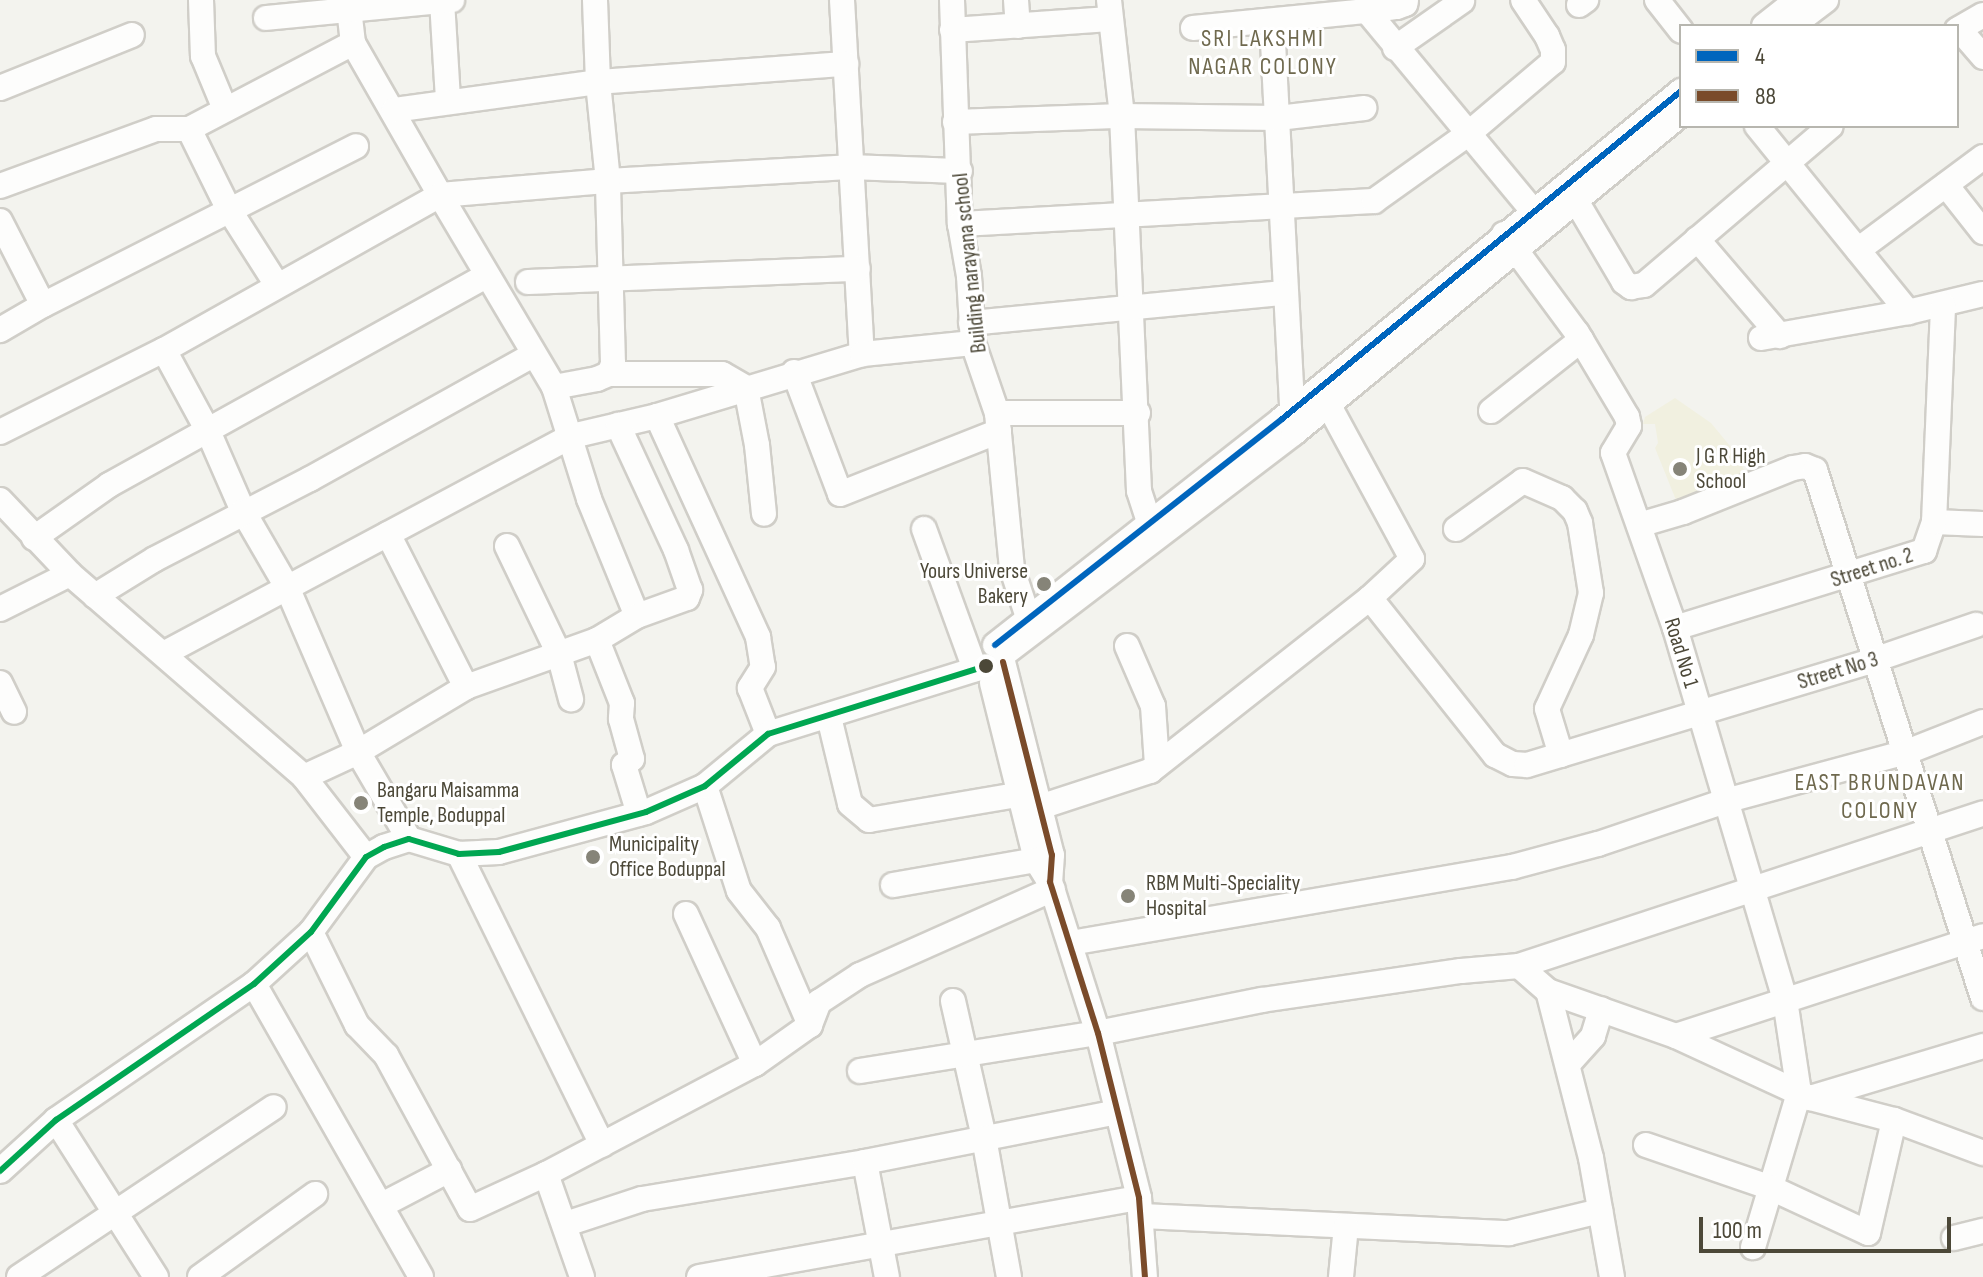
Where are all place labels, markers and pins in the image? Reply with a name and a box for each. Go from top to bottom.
place label: J G R High School [1696,443,1766,494]
marker: J G R High School [1671,460,1689,478]
place label: Yours Universe Bakery [920,558,1028,610]
marker: Yours Universe Bakery [1035,575,1053,593]
unlabelled marker [978,658,994,674]
place label: Bangaru Maisamma Temple, Boduppal [377,777,519,828]
marker: Bangaru Maisamma Temple, Boduppal [352,794,370,812]
place label: Municipality Office Boduppal [609,831,726,882]
marker: Municipality Office Boduppal [584,848,602,866]
place label: RBM Multi-Speciality Hospital [1146,870,1300,922]
marker: RBM Multi-Speciality Hospital [1117,885,1139,907]

